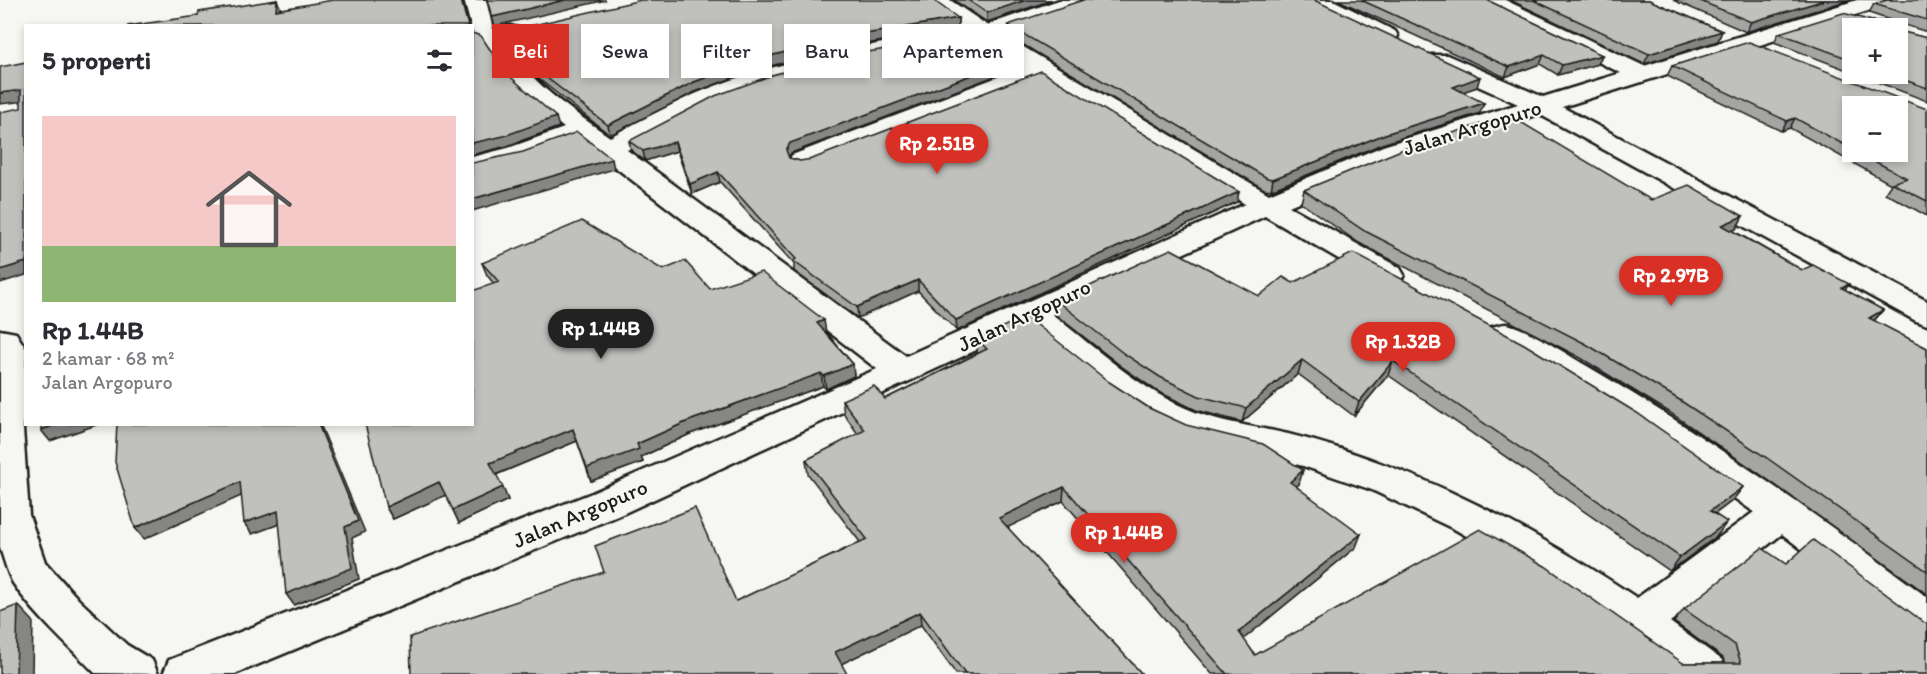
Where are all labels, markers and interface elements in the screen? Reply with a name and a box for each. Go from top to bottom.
map controls [1842,18,1908,162]
button: + [1842,18,1908,84]
chip: Beli [492,24,569,78]
chip: Sewa [581,24,669,78]
chip: Filter [681,24,772,78]
chip: Baru [784,24,870,78]
chip: Apartemen [882,24,1024,78]
text: 5 properti [42,44,151,76]
icon: filters [423,44,456,77]
street label: Jalan Argopuro [1400,94,1545,161]
button: − [1842,96,1908,162]
pin: Rp 2.51B [875,124,999,175]
text: Rp 2.51B [899,131,975,155]
icon: home [195,155,303,263]
pin: Rp 2.97B [1609,256,1733,307]
text: Rp 2.97B [1633,263,1709,287]
street label: Jalan Argopuro [953,273,1095,358]
pin: Rp 1.44B [539,309,663,360]
text: Rp 1.44B [42,314,144,346]
text: Rp 1.44B [562,316,640,340]
pin: Rp 1.32B [1341,322,1465,373]
text: Rp 1.32B [1365,329,1441,353]
text: 2 kamar · 68 m² [42,346,175,370]
text: Jalan Argopuro [42,370,173,394]
street label: Jalan Argopuro [509,473,652,554]
pin: Rp 1.44B [1062,513,1186,564]
text: Rp 1.44B [1085,520,1163,544]

